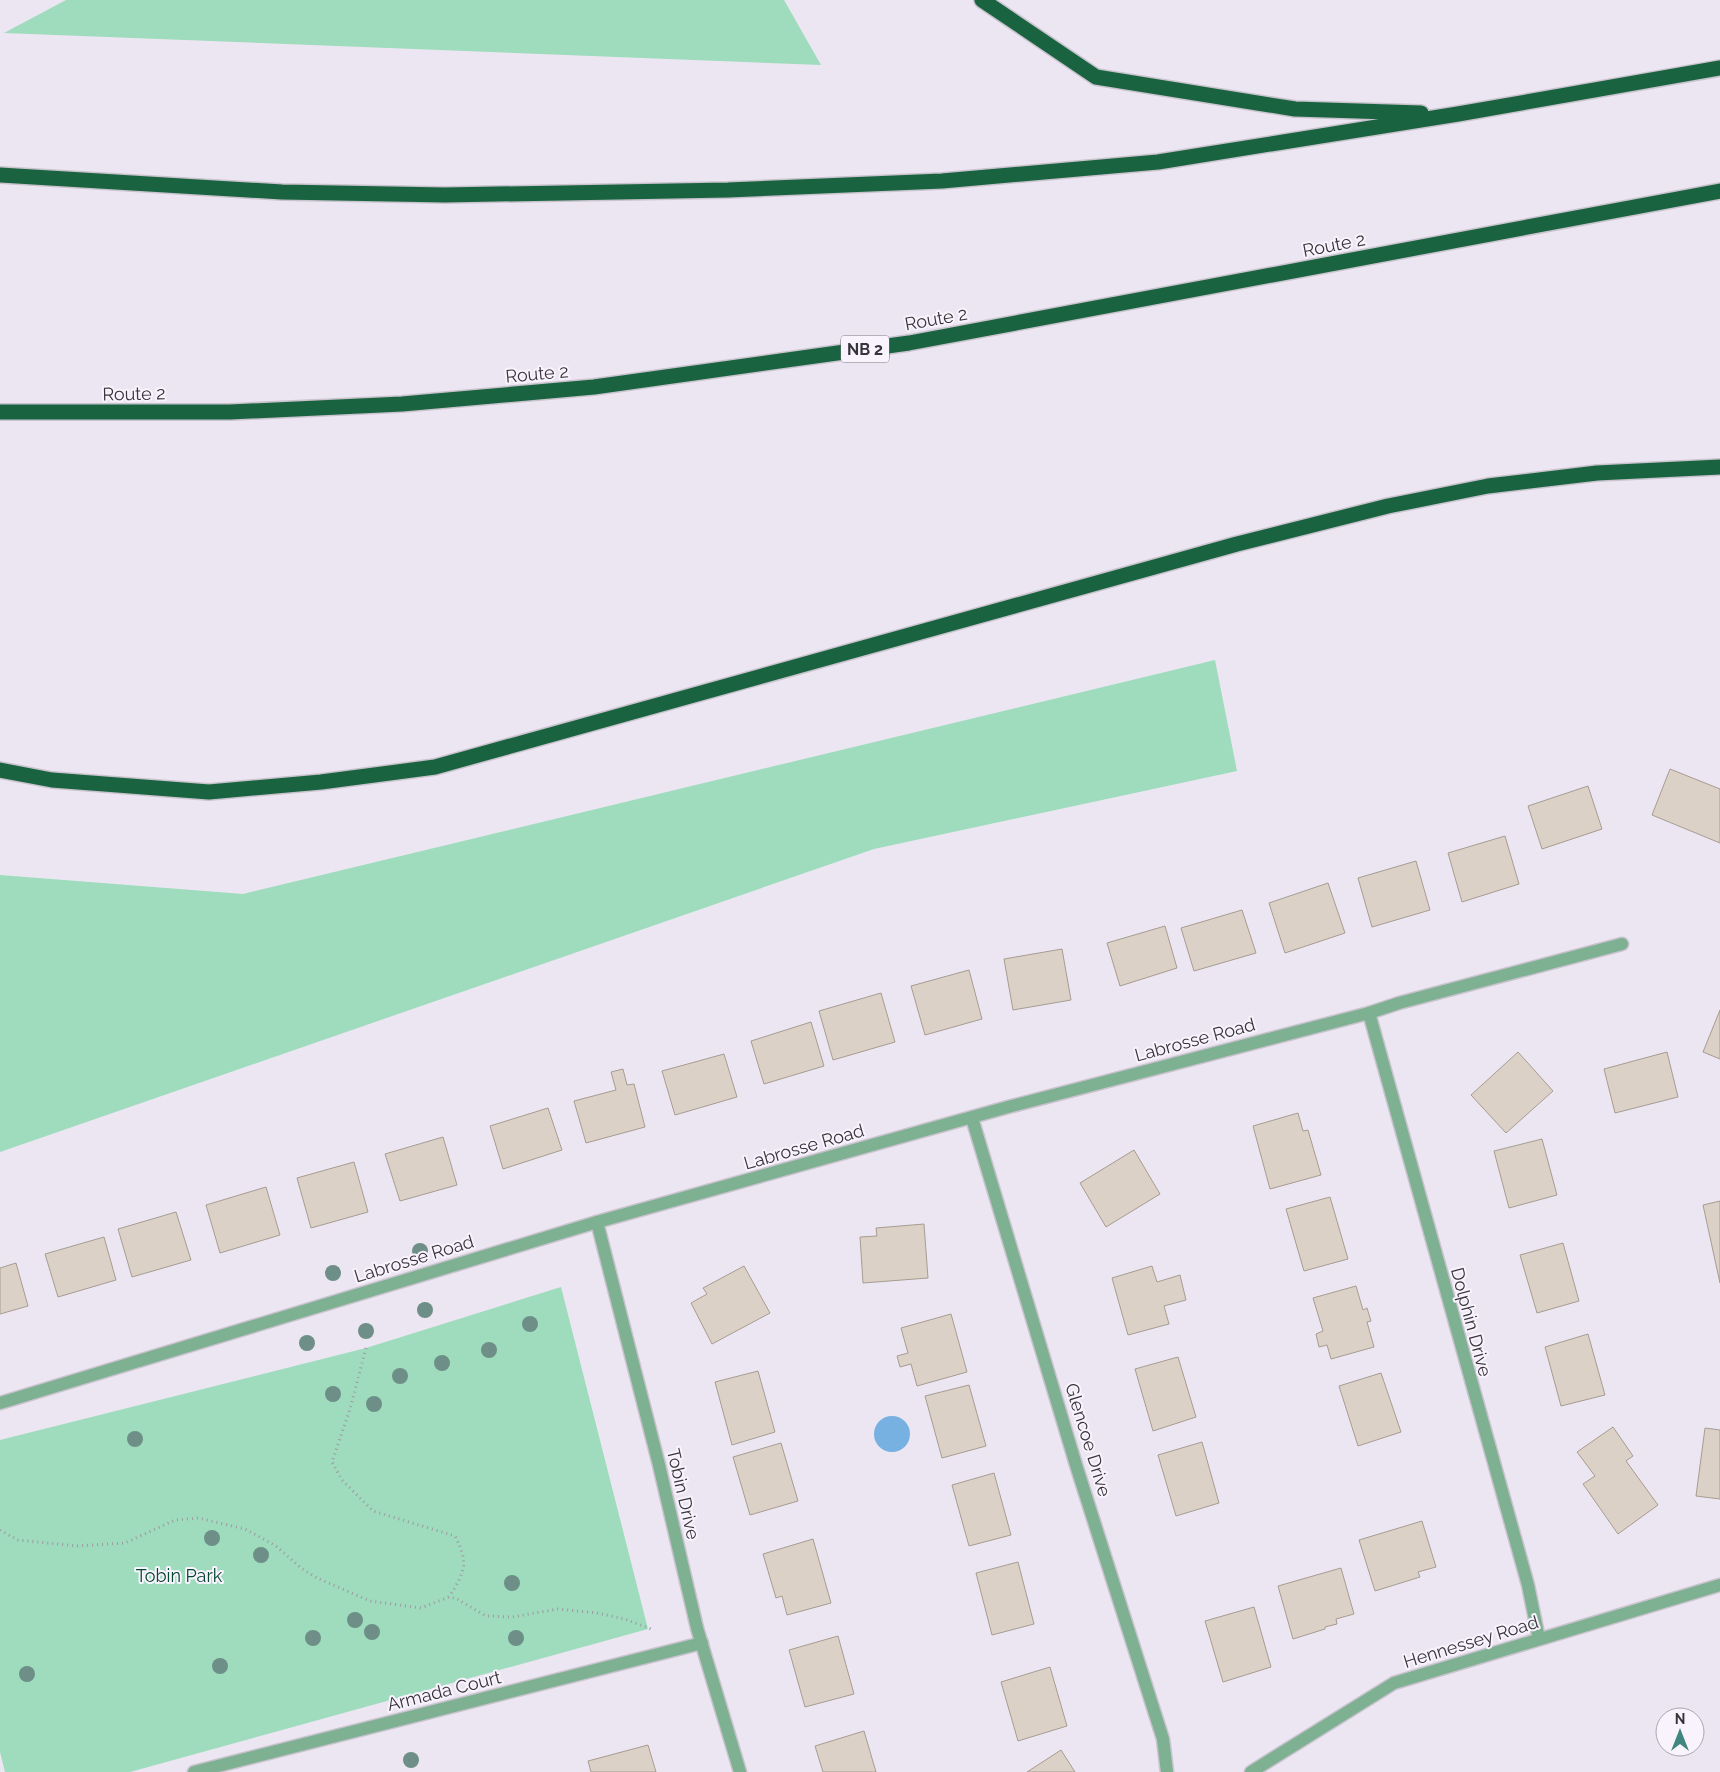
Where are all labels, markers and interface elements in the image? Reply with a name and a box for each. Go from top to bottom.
street label: Route 2 [1301,228,1367,261]
street label: Route 2 [903,303,969,334]
road number: NB 2 [841,336,889,362]
street label: Route 2 [505,360,569,387]
street label: Route 2 [102,382,166,405]
street label: Labrosse Road [1132,1013,1257,1066]
street label: Labrosse Road [741,1119,866,1174]
street label: Labrosse Road [352,1230,476,1287]
street label: Dolphin Drive [1447,1265,1496,1379]
street label: Glencoe Drive [1061,1381,1116,1499]
street label: Tobin Drive [663,1446,704,1542]
park label: Tobin Park [136,1565,223,1586]
street label: Hennessey Road [1401,1611,1541,1672]
street label: Armada Court [385,1666,503,1715]
north arrow [1655,1707,1705,1757]
text: N [1675,1711,1685,1727]

